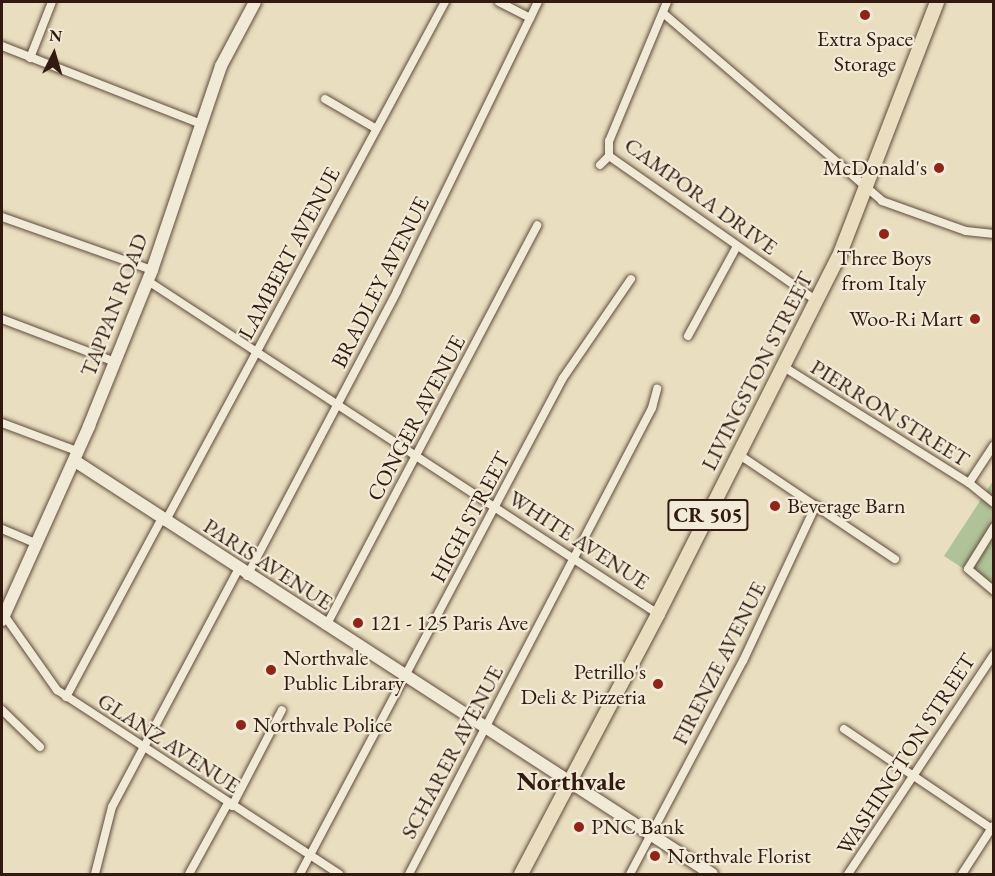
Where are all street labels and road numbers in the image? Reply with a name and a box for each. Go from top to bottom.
street label: CAMPORA DRIVE [619,132,783,260]
street label: LAMBERT AVENUE [232,162,346,344]
street label: BRADLEY AVENUE [325,192,435,372]
street label: TAPPAN ROAD [75,230,153,380]
street label: LIVINGSTON STREET [695,267,819,475]
street label: CONGER AVENUE [361,331,471,505]
street label: PIERRON STREET [806,354,974,472]
street label: HIGH STREET [425,447,515,587]
street label: WHITE AVENUE [504,485,654,595]
road number: CR 505 [666,497,750,533]
street label: PARIS AVENUE [199,512,337,616]
street label: FIRENZE AVENUE [666,577,772,749]
street label: WASHINGTON STREET [831,648,981,860]
street label: SCHARER AVENUE [395,661,509,843]
street label: GLANZ AVENUE [93,687,245,799]

